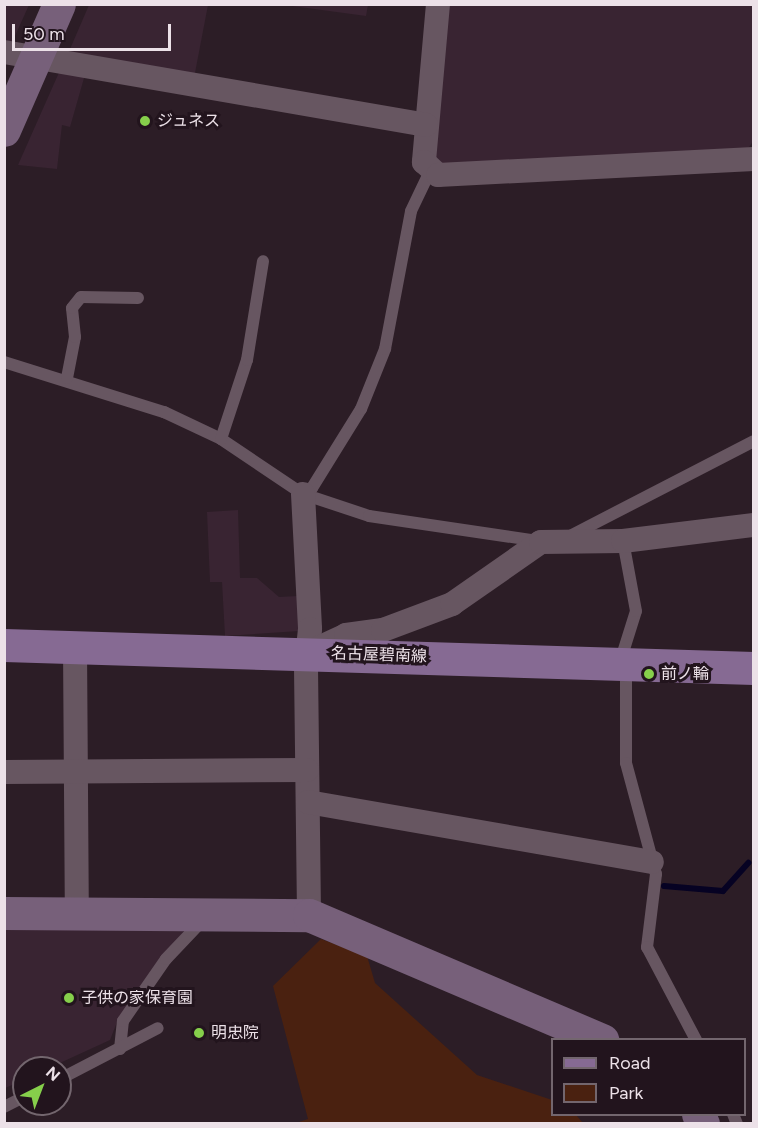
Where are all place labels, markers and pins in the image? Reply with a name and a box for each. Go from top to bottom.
place label: ジュネス [157,111,221,131]
marker: ジュネス [138,114,152,128]
place label: 前ノ輪 [661,664,709,684]
marker: 前ノ輪 [642,667,656,681]
place label: 子供の家保育園 [81,988,193,1008]
marker: 子供の家保育園 [62,991,76,1005]
place label: 明忠院 [211,1023,259,1043]
marker: 明忠院 [192,1026,206,1040]

